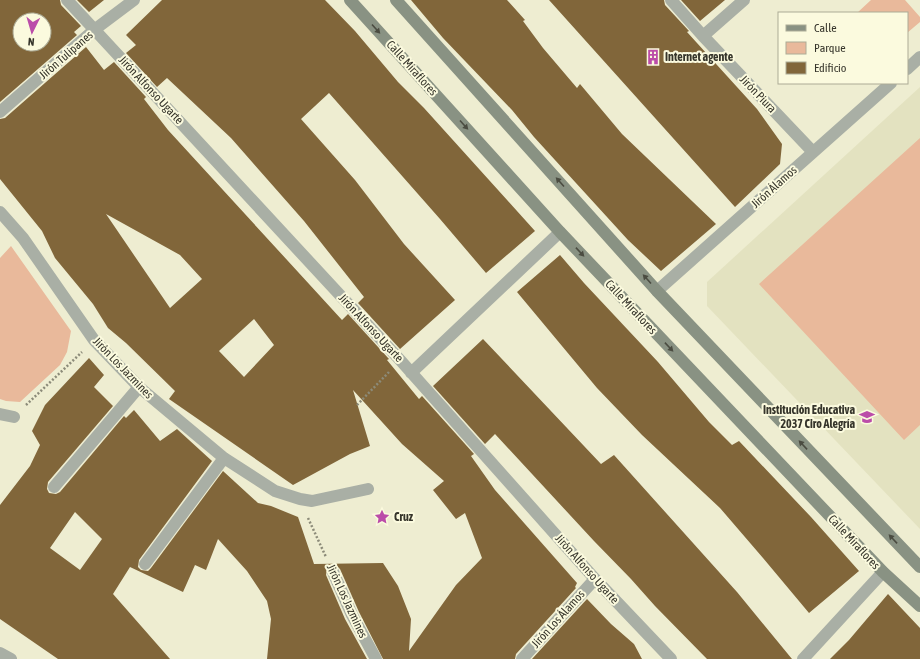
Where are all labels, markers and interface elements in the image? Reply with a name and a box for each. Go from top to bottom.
north arrow [12,12,52,52]
legend [778,12,908,84]
text: Calle [814,21,837,35]
one-way arrow [372,24,381,34]
street label: Jirón Tulipanes [36,28,96,82]
text: N [27,36,35,48]
street label: Calle Miraflores [384,38,440,98]
text: Parque [814,41,846,55]
building icon: Internet agente [644,48,662,66]
place label: Internet agente [665,50,734,64]
street label: Jirón Alfonso Ugarte [116,53,186,127]
text: Edificio [814,61,847,75]
street label: Jirón Piura [737,72,779,116]
one-way arrow [459,120,468,130]
street label: Jirón Álamos [748,163,800,211]
one-way arrow [556,178,565,187]
one-way arrow [575,247,585,257]
one-way arrow [642,274,651,284]
street label: Calle Miraflores [602,277,660,337]
street label: Jirón Alfonso Ugarte [336,291,406,365]
street label: Jirón Los Jazmines [90,334,156,402]
one-way arrow [664,342,673,351]
place label: Institución Educativa 2037 Ciro Alegría [763,403,855,431]
school or university icon: Institución Educativa 2037 Ciro Alegría [858,408,876,426]
one-way arrow [798,440,808,450]
place icon: Cruz [373,508,391,526]
place label: Cruz [394,510,414,524]
street label: Calle Miraflores [825,512,883,572]
street label: Jirón Alfonso Ugarte [552,531,622,607]
one-way arrow [888,534,897,544]
street label: Jirón Los Jazmines [324,562,370,640]
street label: Jirón Los Álamos [529,587,587,651]

